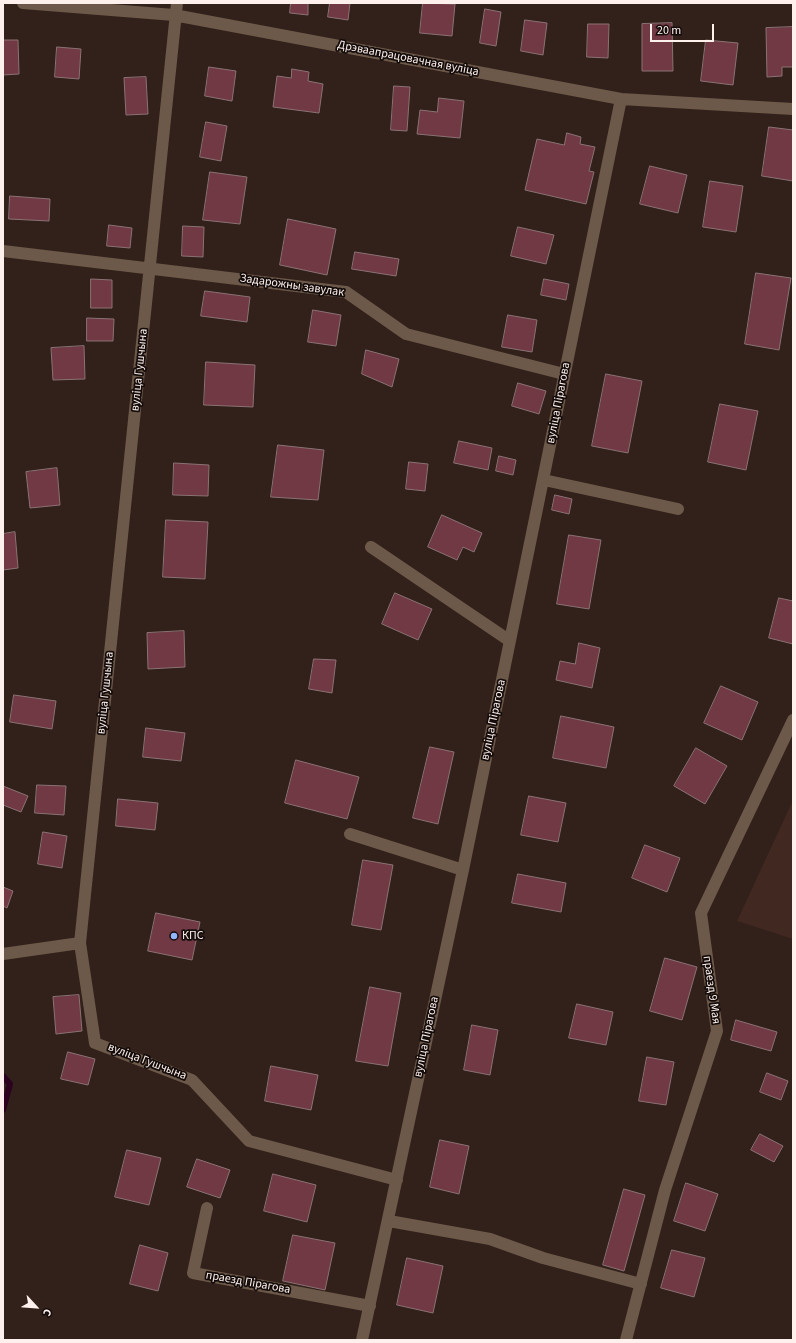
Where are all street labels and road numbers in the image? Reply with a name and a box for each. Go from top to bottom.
street label: Дрэваапрацовачная вуліца [336,38,480,80]
street label: Задарожны завулак [239,272,345,300]
street label: вуліца Гушчына [128,328,152,412]
street label: вуліца Пірагова [544,361,574,445]
street label: вуліца Гушчына [94,651,118,735]
street label: вуліца Пірагова [478,678,510,762]
street label: праезд 9 Мая [699,955,723,1025]
street label: вуліца Пірагова [411,995,443,1079]
street label: вуліца Гушчына [106,1040,188,1084]
street label: праезд Пірагова [205,1268,291,1298]

